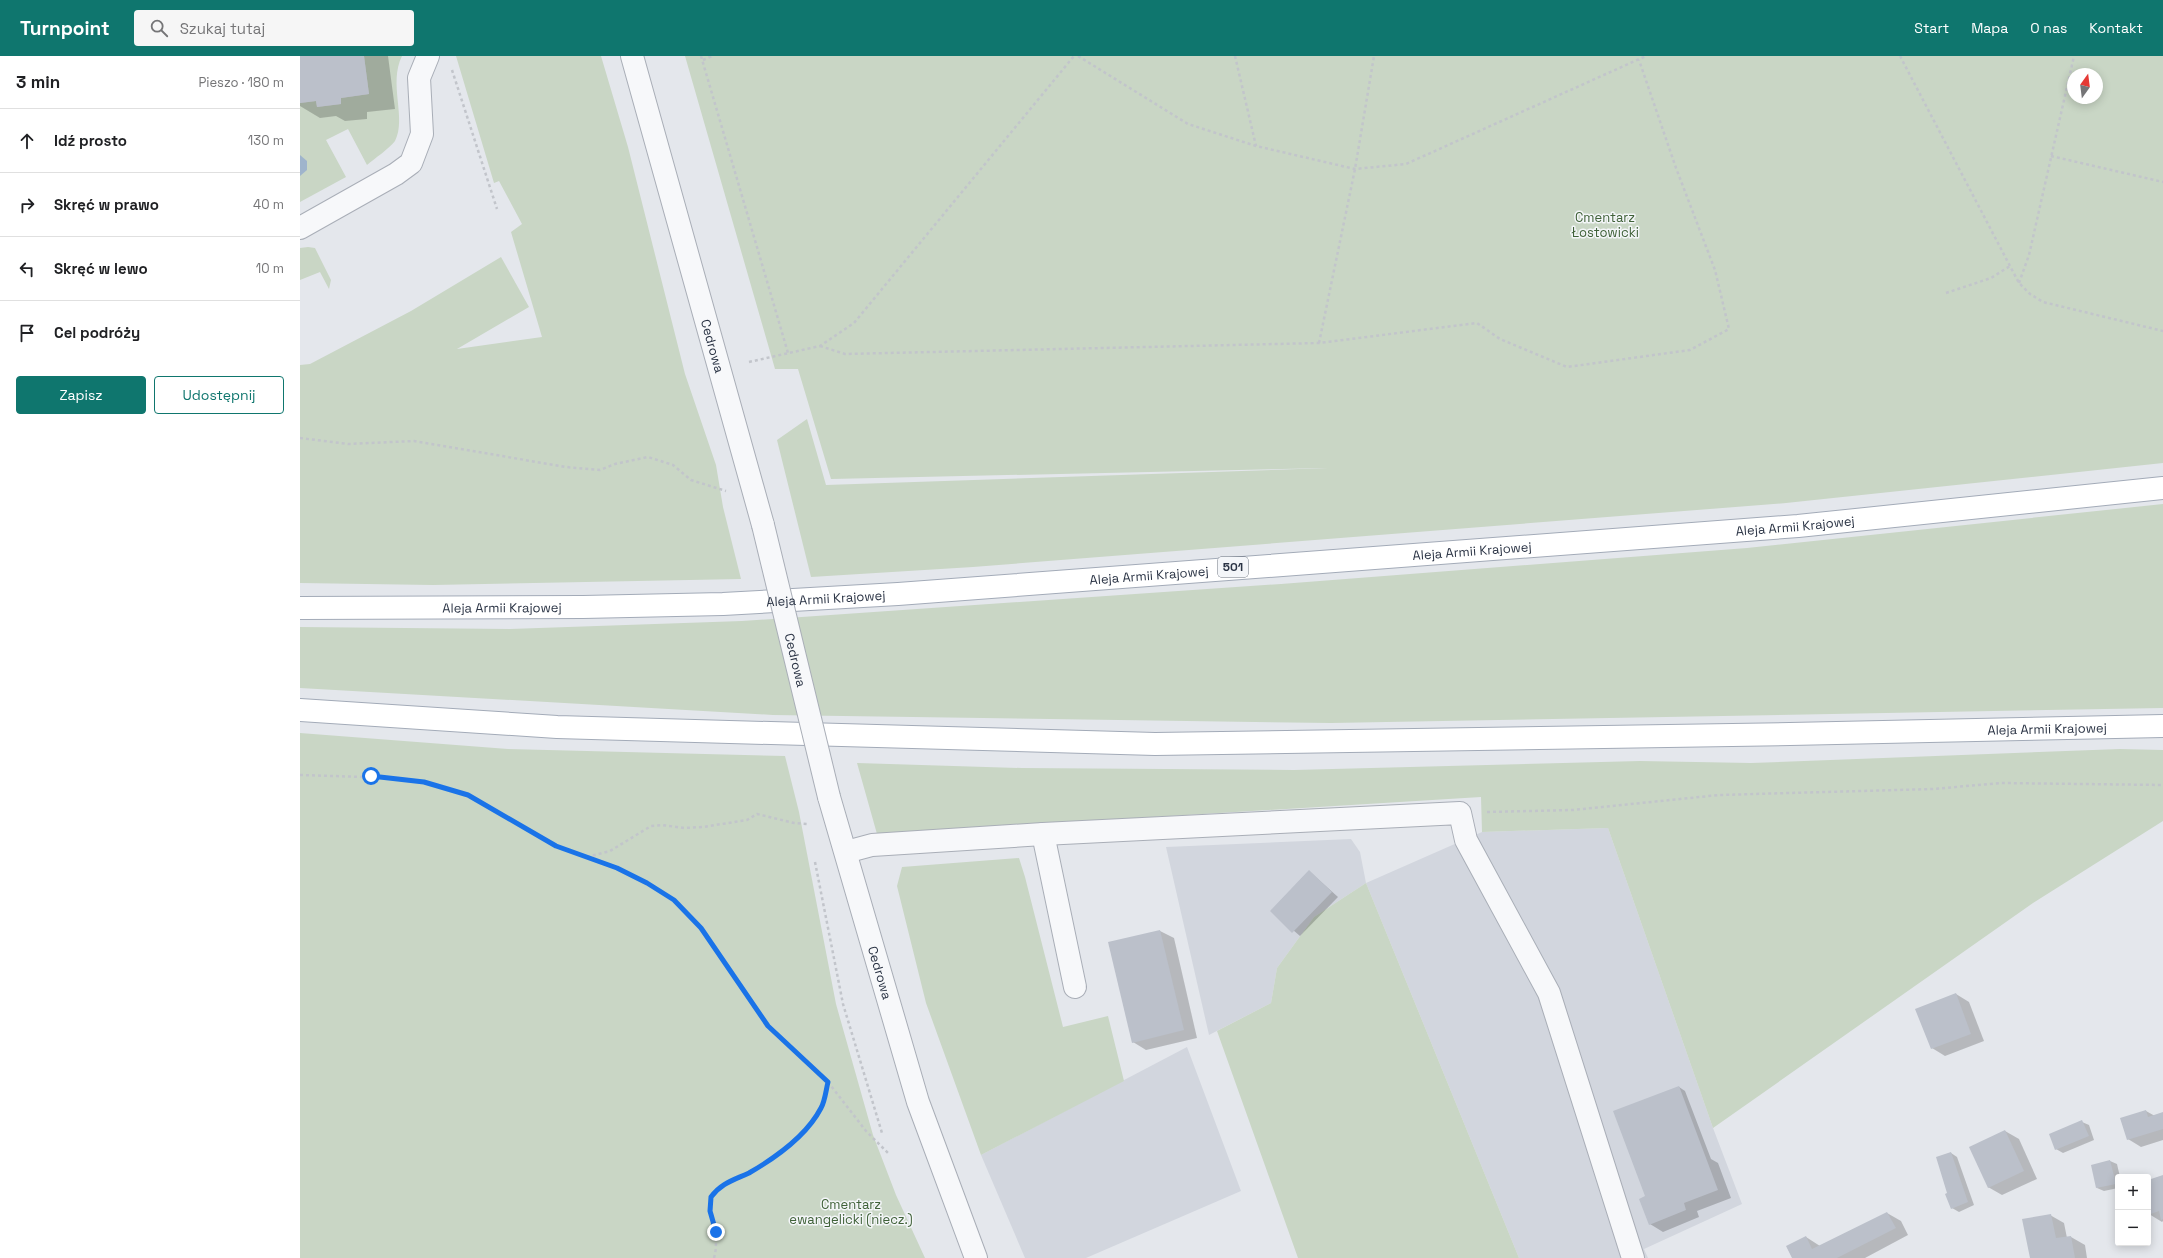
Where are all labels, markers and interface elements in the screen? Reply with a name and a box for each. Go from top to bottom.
search box [134,10,414,46]
text: Turnpoint [20,16,110,41]
icon: search [148,17,170,39]
text: Szukaj tutaj [180,19,265,38]
text: Start [1914,19,1949,37]
text: Mapa [1971,19,2008,37]
text: O nas [2030,19,2067,37]
text: Kontakt [2089,19,2143,37]
north arrow [2067,68,2103,104]
text: 3 min [16,71,60,93]
text: Pieszo · 180 m [198,74,284,91]
icon: ahead [16,130,38,152]
text: Idź prosto [54,131,127,150]
text: 130 m [248,132,284,149]
icon: right [16,194,38,216]
text: Skręć w prawo [54,195,159,214]
text: 40 m [253,196,284,213]
park label: Cmentarz Łostowicki [1571,209,1639,241]
icon: left [16,258,38,280]
text: Skręć w lewo [54,259,148,278]
text: 10 m [256,260,284,277]
street label: Cedrowa [697,317,729,375]
icon: arrive [16,322,38,344]
text: Cel podróży [54,323,140,342]
button: Zapisz [16,376,146,414]
button: Udostępnij [154,376,284,414]
street label: Aleja Armii Krajowej [1735,512,1855,539]
street label: Aleja Armii Krajowej [1412,538,1532,564]
road number: 501 [1218,557,1248,577]
street label: Aleja Armii Krajowej [1089,562,1209,588]
street label: Aleja Armii Krajowej [766,586,886,610]
street label: Aleja Armii Krajowej [442,599,562,616]
street label: Cedrowa [781,631,811,689]
street label: Aleja Armii Krajowej [1987,719,2107,738]
route start [362,767,380,785]
street label: Cedrowa [864,944,896,1002]
map controls [2115,1174,2151,1246]
button: + [2115,1174,2151,1210]
park label: Cmentarz ewangelicki (niecz.) [789,1196,913,1228]
button: − [2115,1210,2151,1246]
route end [707,1223,725,1241]

